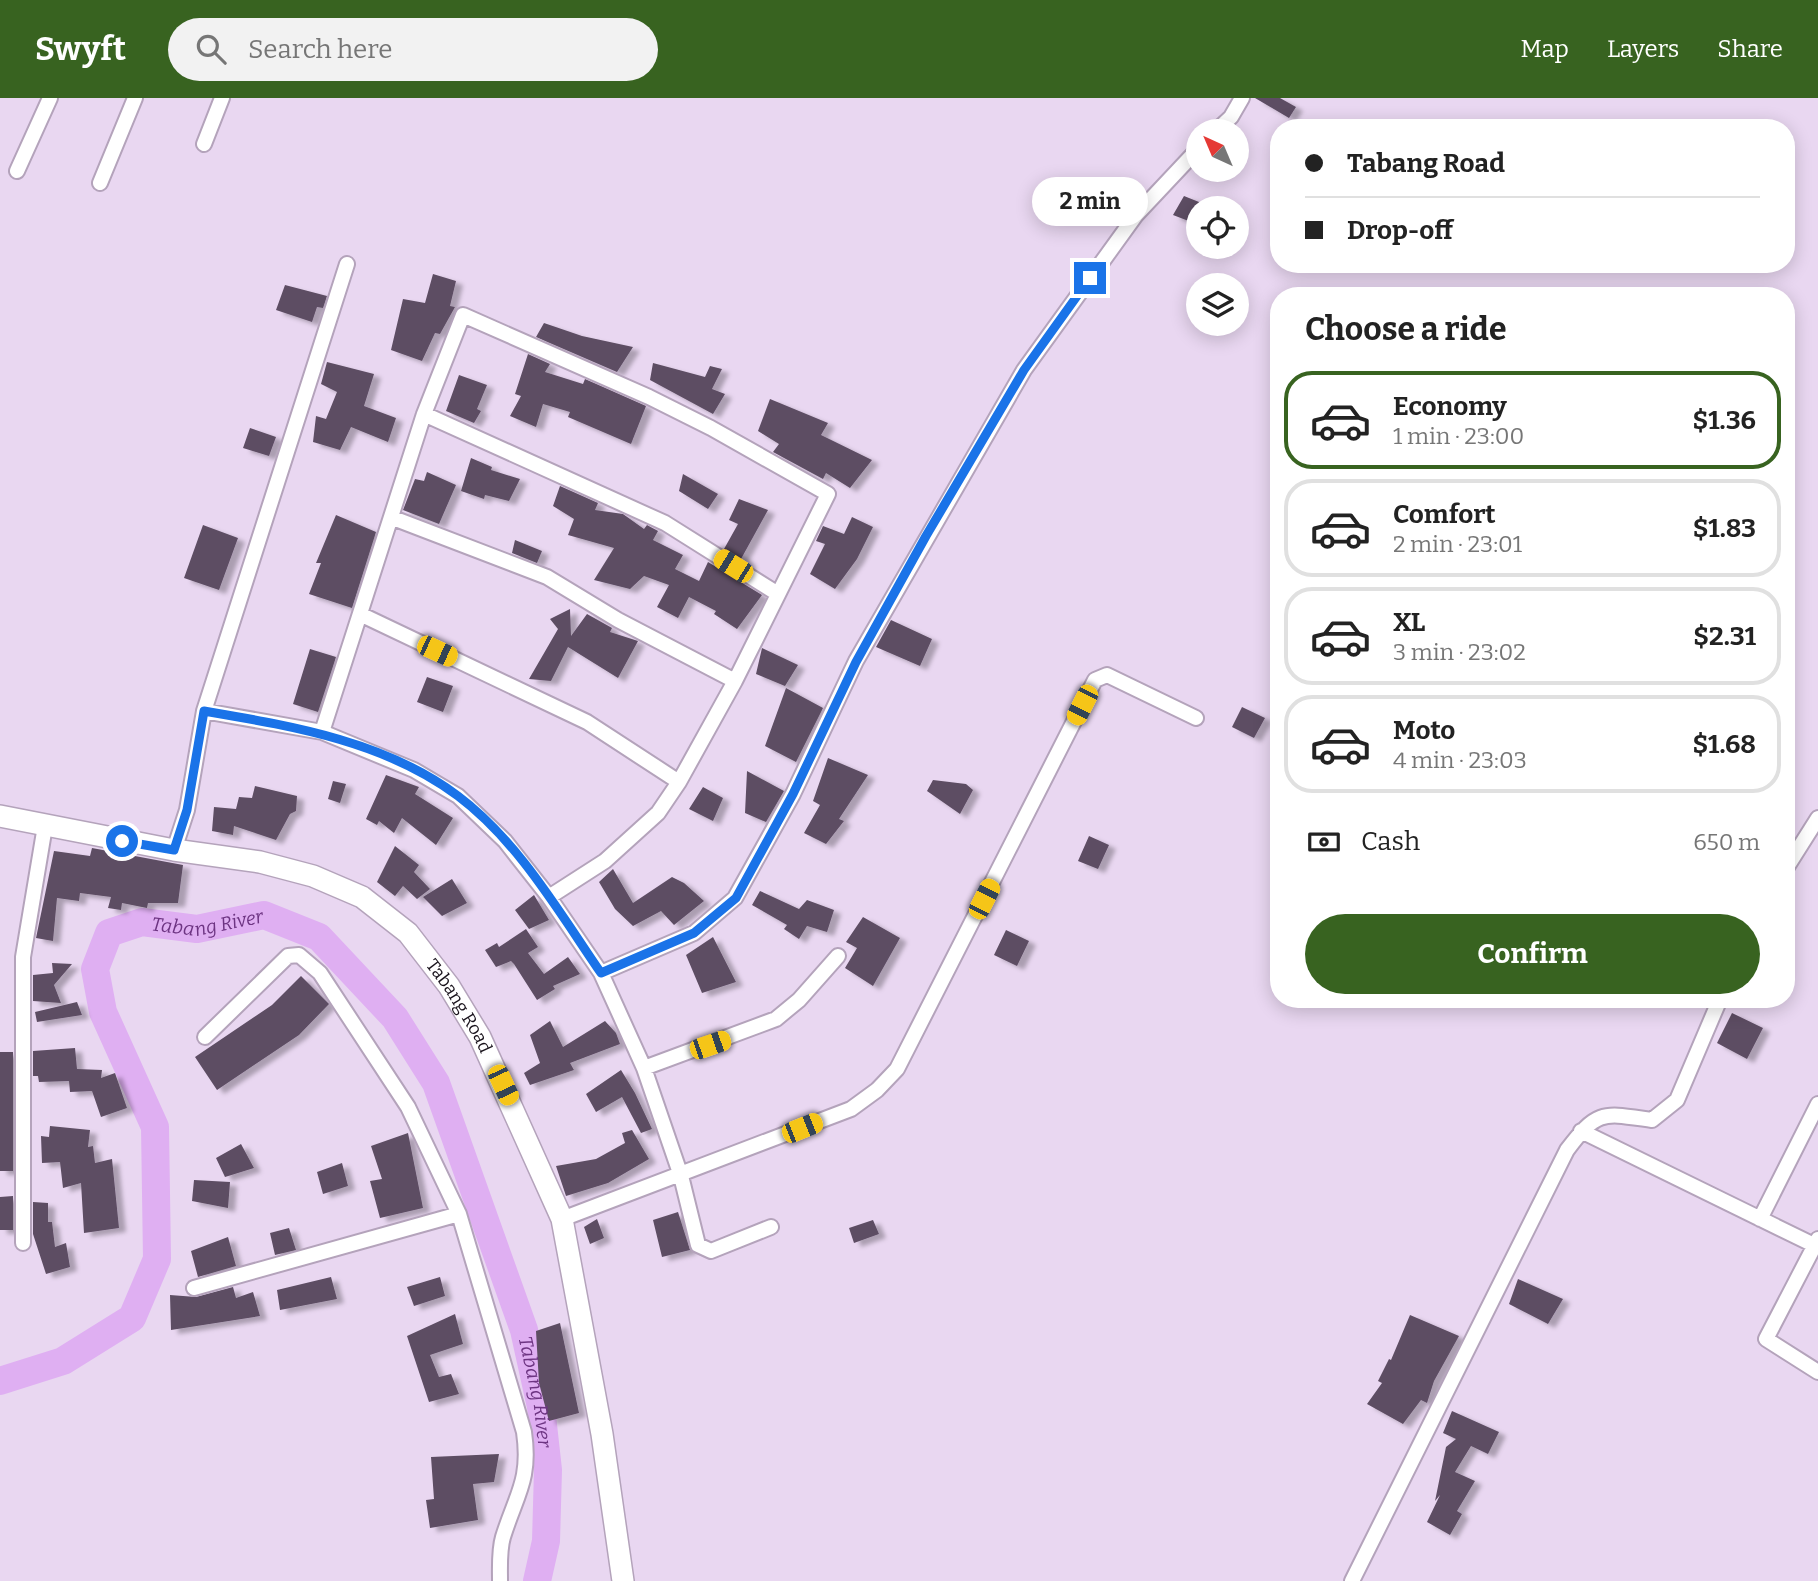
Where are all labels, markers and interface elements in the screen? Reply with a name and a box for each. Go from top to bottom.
search box [168,18,658,81]
text: Swyft [35,29,126,69]
icon: search [192,30,230,68]
text: Search here [248,34,392,65]
text: Map [1521,35,1569,63]
text: Layers [1607,35,1679,63]
text: Share [1717,35,1783,63]
north arrow [1186,119,1250,182]
map controls [1186,119,1249,336]
text: Tabang Road [1347,148,1505,179]
callout: 2 min [1032,176,1148,226]
text: 2 min [1059,187,1121,215]
button: locate [1186,196,1249,259]
text: Drop-off [1347,215,1453,246]
route end [1074,262,1106,294]
button: layers [1186,273,1249,336]
text: Choose a ride [1305,310,1506,348]
icon: car [1309,389,1372,452]
text: Economy [1393,391,1507,422]
text: $1.36 [1693,405,1756,436]
text: 1 min · 23:00 [1393,422,1524,450]
icon: car [1309,497,1372,560]
text: Comfort [1393,499,1496,530]
text: $1.83 [1693,513,1756,544]
text: 2 min · 23:01 [1393,530,1522,558]
car [710,546,757,586]
icon: car [1309,605,1372,668]
text: XL [1393,607,1425,638]
text: $2.31 [1693,621,1756,652]
car [414,633,461,669]
text: 3 min · 23:02 [1393,638,1526,666]
car [1064,682,1101,728]
icon: car [1309,713,1372,776]
text: Moto [1393,715,1455,746]
text: $1.68 [1692,729,1756,760]
text: 4 min · 23:03 [1393,746,1527,774]
icon: cash [1305,823,1343,861]
route start [106,825,138,857]
text: Cash [1361,826,1420,857]
text: 650 m [1693,828,1760,856]
car [966,876,1003,922]
water label: Tabang River [150,904,266,941]
button: Confirm [1305,914,1760,994]
street label: Tabang Road [421,955,497,1057]
car [687,1028,734,1062]
car [485,1062,522,1108]
car [779,1110,826,1146]
water label: Tabang River [514,1334,557,1450]

